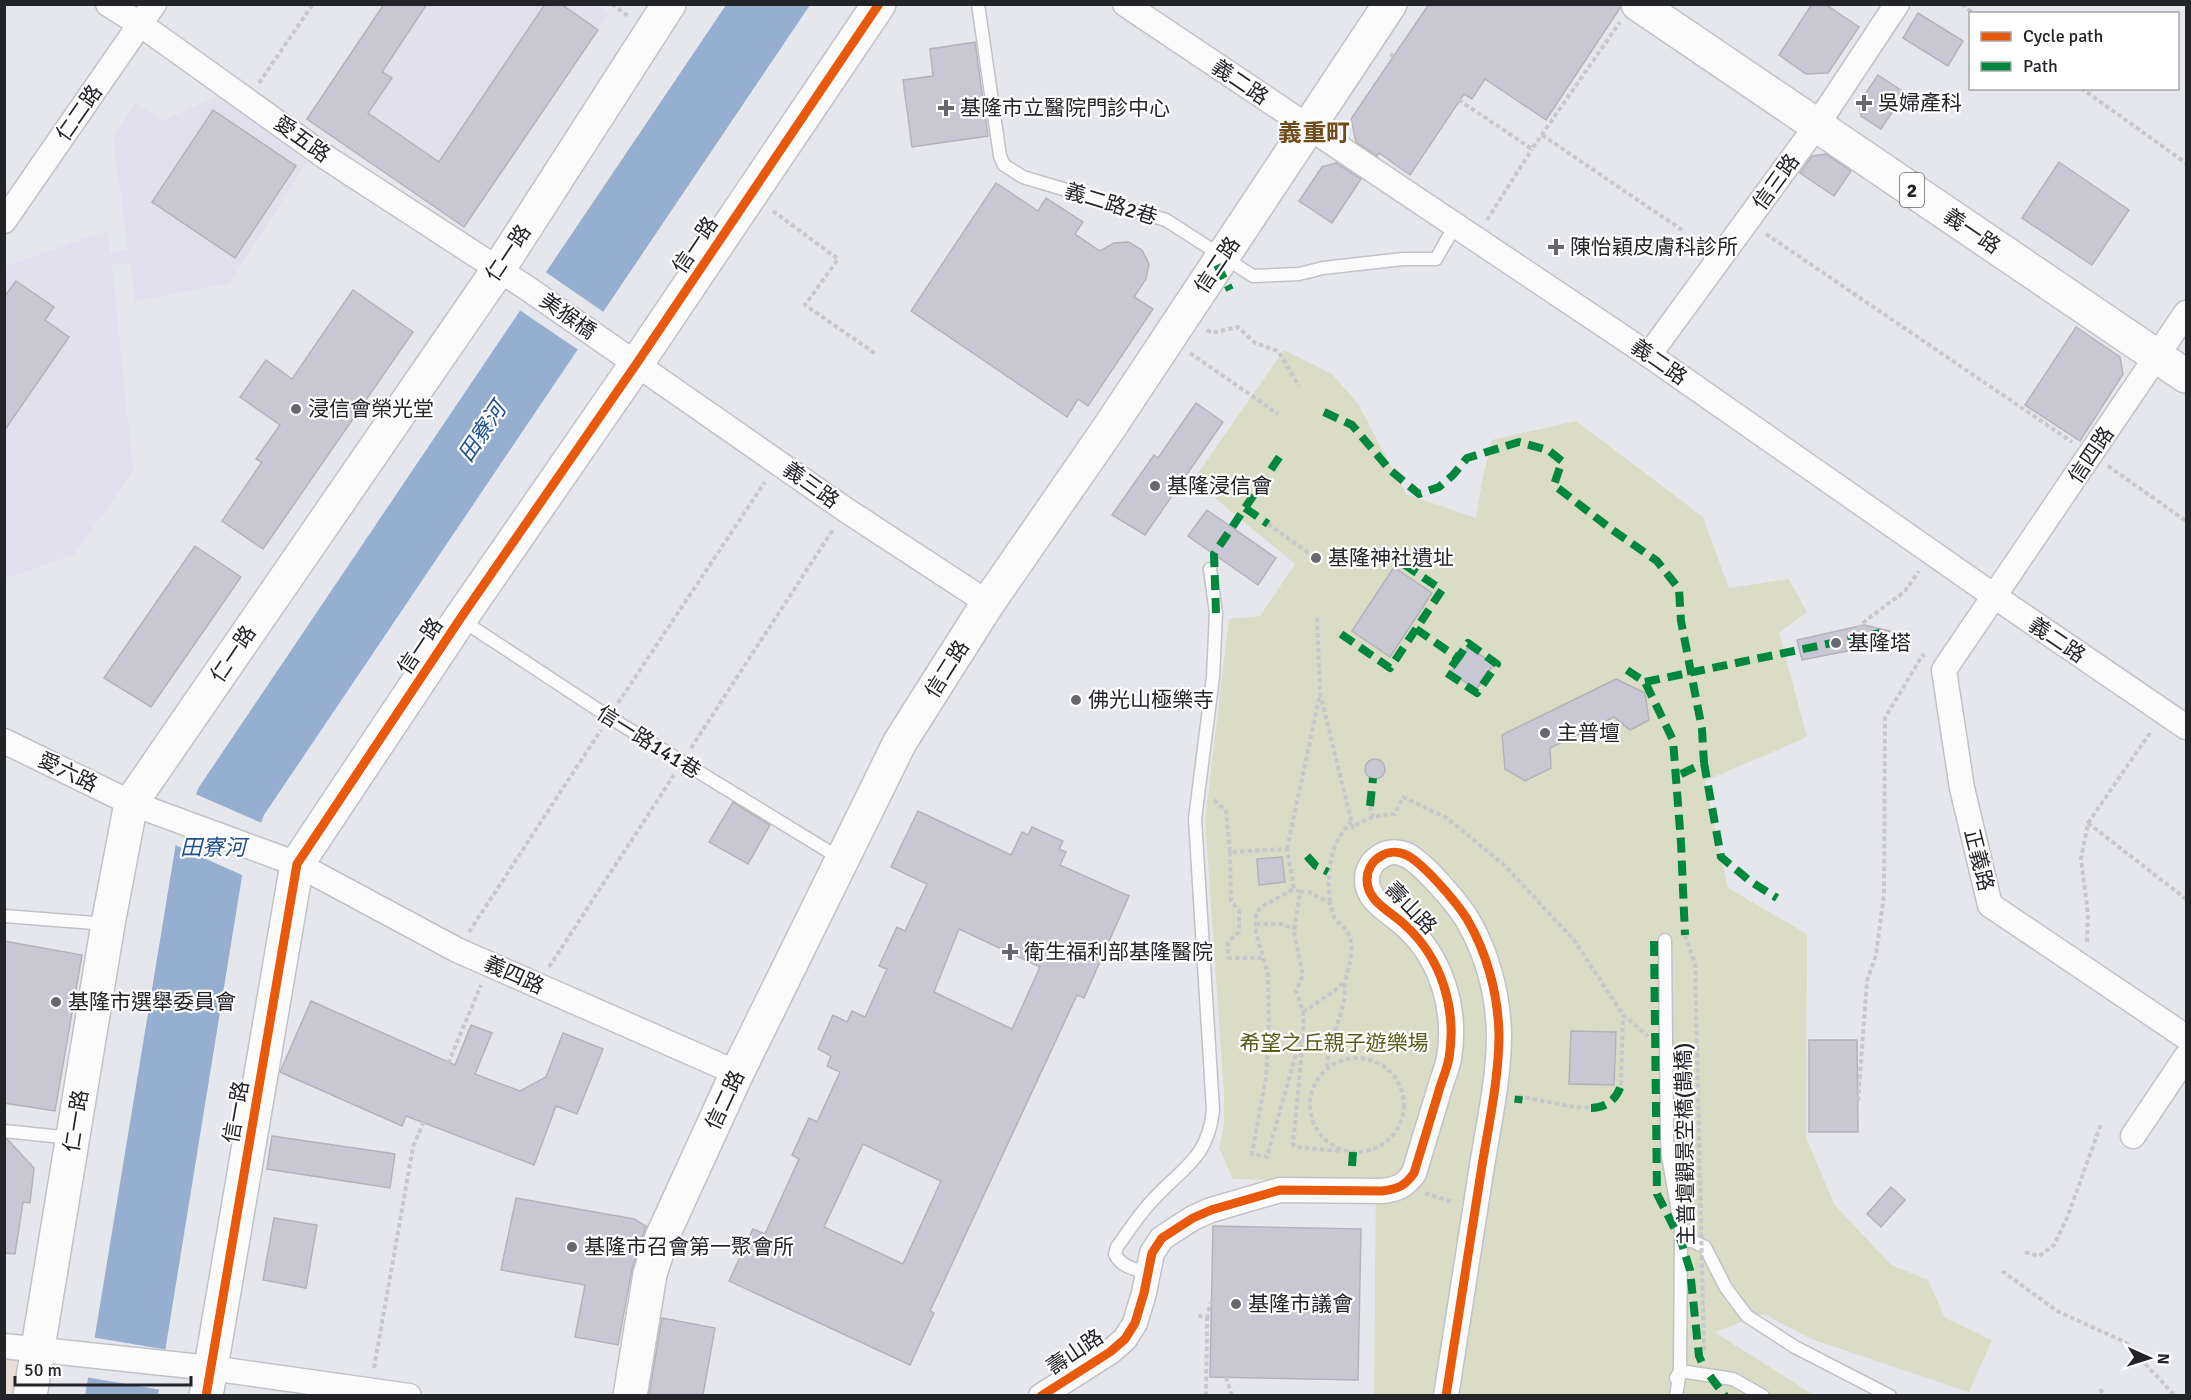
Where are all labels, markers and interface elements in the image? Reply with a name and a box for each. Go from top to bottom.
legend [1969,12,2179,90]
text: Cycle path [2023,25,2103,47]
street label: 義二路 [1207,54,1273,110]
text: Path [2023,55,2058,77]
street label: 仁二路 [50,80,108,146]
place label: 吳婦產科 [1878,90,1962,116]
marker: 吳婦產科 [1855,94,1873,112]
place label: 基隆市立醫院門診中心 [960,95,1170,121]
marker: 基隆市立醫院門診中心 [937,99,955,117]
street label: 愛五路 [269,110,335,168]
district label: 義重町 [1278,118,1350,148]
street label: 信三路 [1747,149,1805,215]
road number: 2 [1900,173,1924,207]
street label: 義二路2巷 [1062,178,1160,230]
street label: 義一路 [1939,203,2005,259]
street label: 信一路 [667,212,723,278]
street label: 仁一路 [480,220,536,286]
street label: 信二路 [1189,232,1245,298]
place label: 陳怡穎皮膚科診所 [1570,234,1738,260]
marker: 陳怡穎皮膚科診所 [1547,238,1565,256]
street label: 美猴橋 [535,287,601,345]
street label: 義二路 [1626,333,1692,391]
water label: 田寮河 [452,394,514,467]
place label: 浸信會榮光堂 [308,396,434,422]
marker: 浸信會榮光堂 [289,402,303,416]
street label: 信四路 [2063,422,2119,488]
street label: 義三路 [778,456,844,514]
place label: 基隆浸信會 [1167,473,1272,499]
marker: 基隆浸信會 [1148,479,1162,493]
place label: 基隆神社遺址 [1328,545,1454,571]
marker: 基隆神社遺址 [1309,551,1323,565]
street label: 義二路 [2024,612,2090,668]
street label: 信一路 [392,613,448,679]
street label: 仁一路 [205,621,261,687]
place label: 基隆塔 [1848,630,1911,656]
street label: 信二路 [919,635,975,703]
marker: 基隆塔 [1829,636,1843,650]
place label: 佛光山極樂寺 [1088,687,1214,713]
marker: 佛光山極樂寺 [1069,693,1083,707]
street label: 信一路141巷 [592,700,706,784]
place label: 主普壇 [1557,720,1620,746]
marker: 主普壇 [1538,726,1552,740]
street label: 愛六路 [34,747,102,797]
street label: 正義路 [1959,826,1999,894]
water label: 田寮河 [180,834,250,861]
street label: 壽山路 [1380,876,1442,940]
place label: 衛生福利部基隆醫院 [1024,939,1213,965]
marker: 衛生福利部基隆醫院 [1001,943,1019,961]
street label: 義四路 [480,950,548,1000]
place label: 基隆市選舉委員會 [68,989,236,1015]
marker: 基隆市選舉委員會 [49,995,63,1009]
park label: 希望之丘親子遊樂場 [1240,1030,1429,1056]
street label: 主普壇觀景空橋(鵲橋) [1670,1042,1700,1246]
street label: 信二路 [700,1066,750,1134]
street label: 信一路 [218,1079,254,1145]
street label: 仁一路 [58,1088,94,1154]
place label: 基隆市召會第一聚會所 [584,1234,794,1260]
marker: 基隆市召會第一聚會所 [565,1240,579,1254]
place label: 基隆市議會 [1248,1291,1353,1317]
marker: 基隆市議會 [1229,1297,1243,1311]
street label: 壽山路 [1042,1324,1108,1380]
north arrow [2119,1328,2179,1388]
scale bar [15,1349,190,1387]
text: N [2153,1353,2173,1365]
text: 50 m [24,1359,62,1381]

